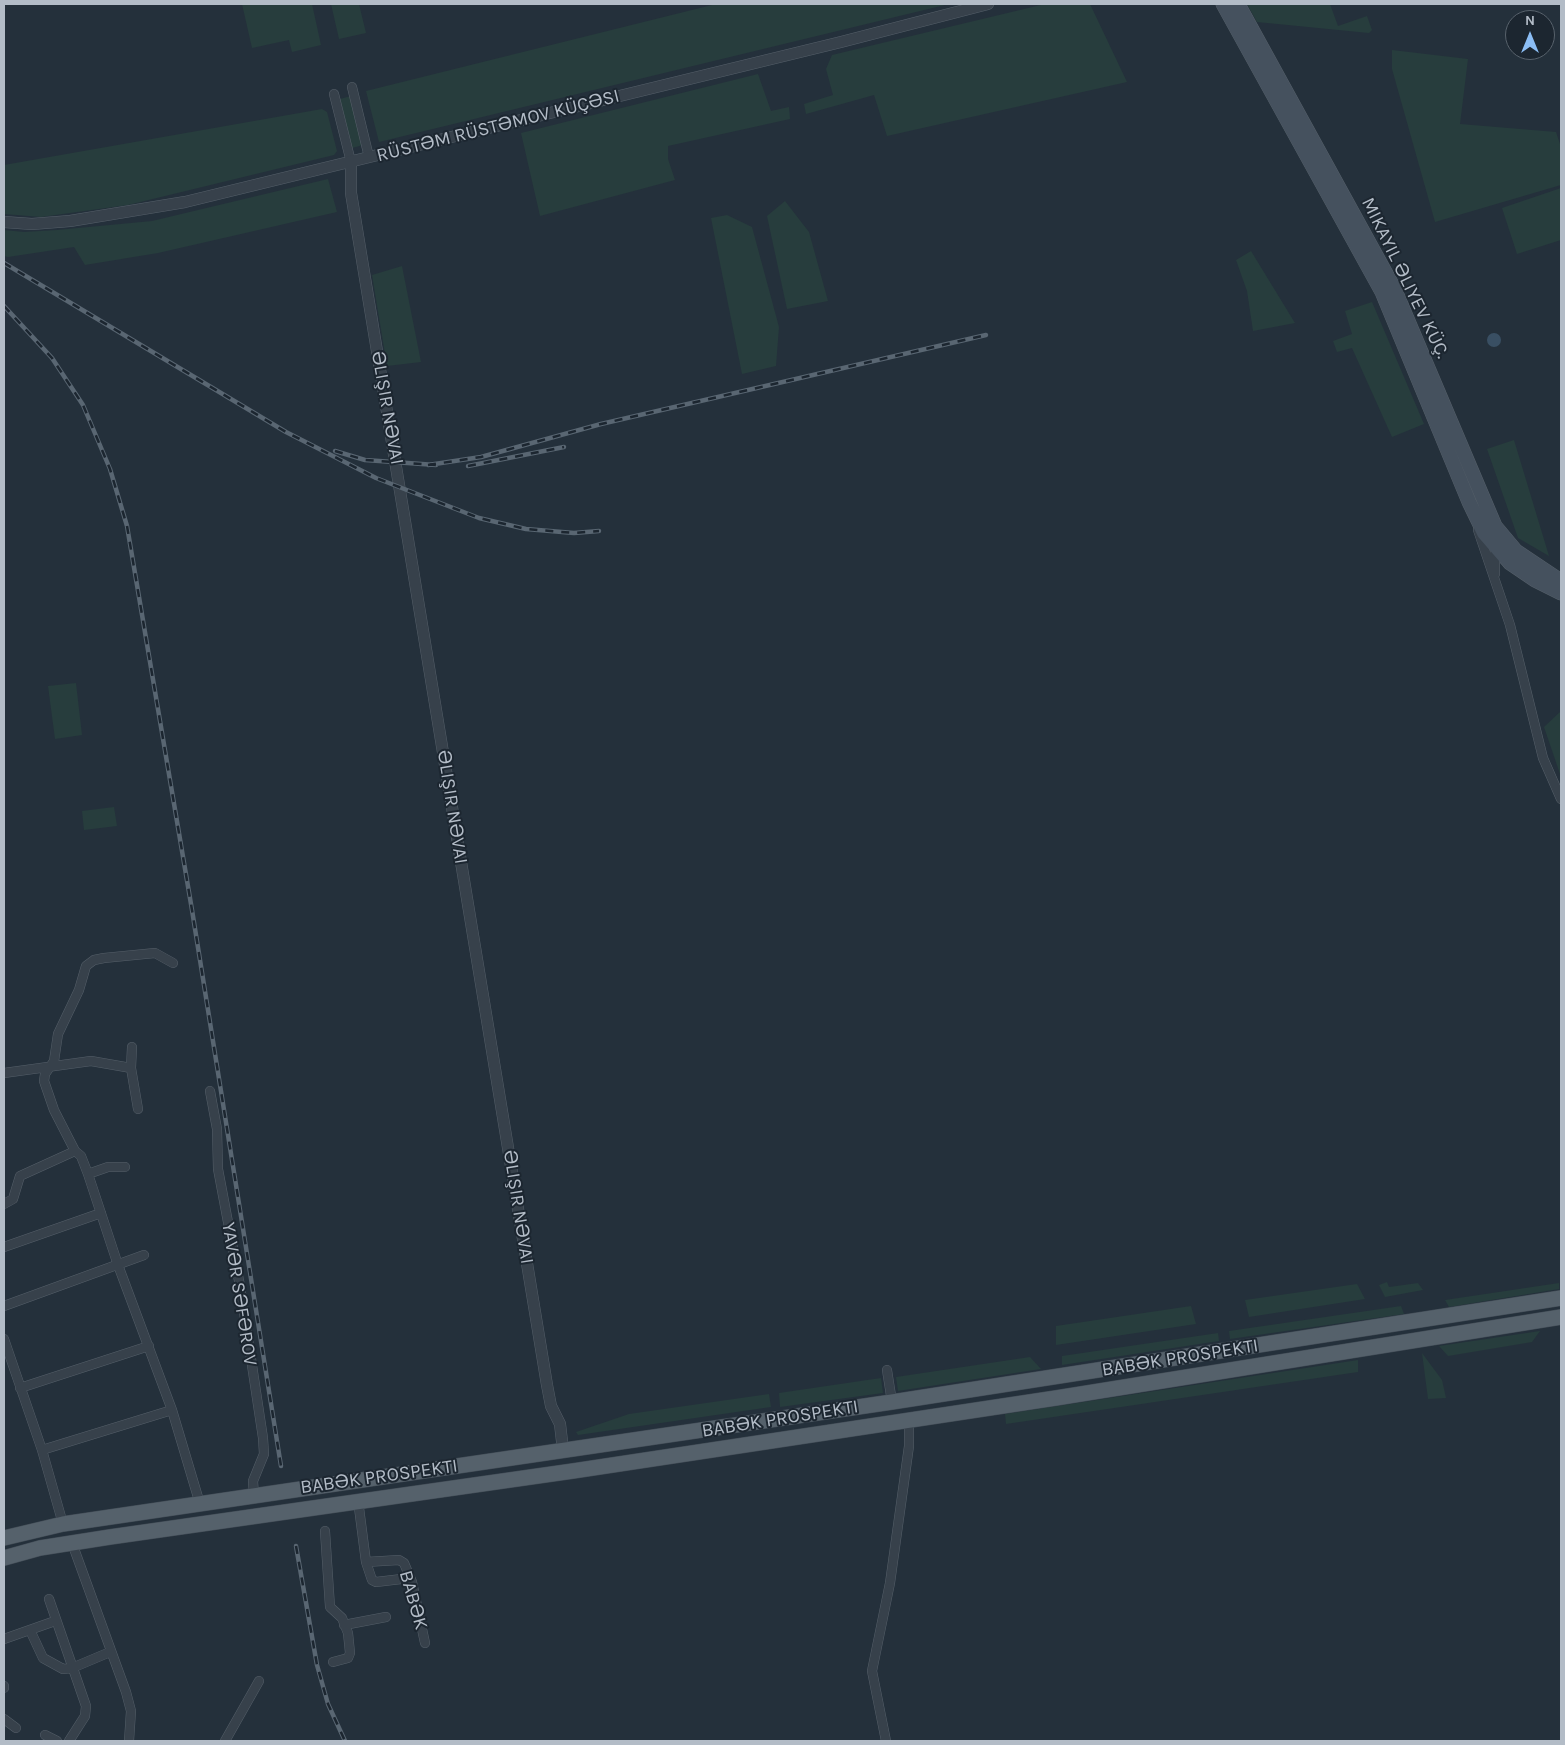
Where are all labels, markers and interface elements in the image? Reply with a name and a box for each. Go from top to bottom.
north arrow [1505,10,1555,60]
text: N [1525,12,1535,29]
street label: RÜSTƏM RÜSTƏMOV KÜÇƏSI [374,85,622,167]
street label: MIKAYIL ƏLIYEV KÜÇ. [1356,194,1454,362]
street label: ƏLIŞIR NƏVAI [366,349,408,467]
street label: ƏLIŞIR NƏVAI [432,748,472,866]
street label: ƏLIŞIR NƏVAI [498,1148,538,1266]
street label: YAVƏR SƏFƏROV [216,1221,262,1367]
street label: BABƏK PROSPEKTI [1100,1334,1260,1382]
street label: BABƏK PROSPEKTI [700,1395,860,1443]
street label: BABƏK PROSPEKTI [299,1455,459,1499]
street label: BABƏK [394,1568,432,1632]

